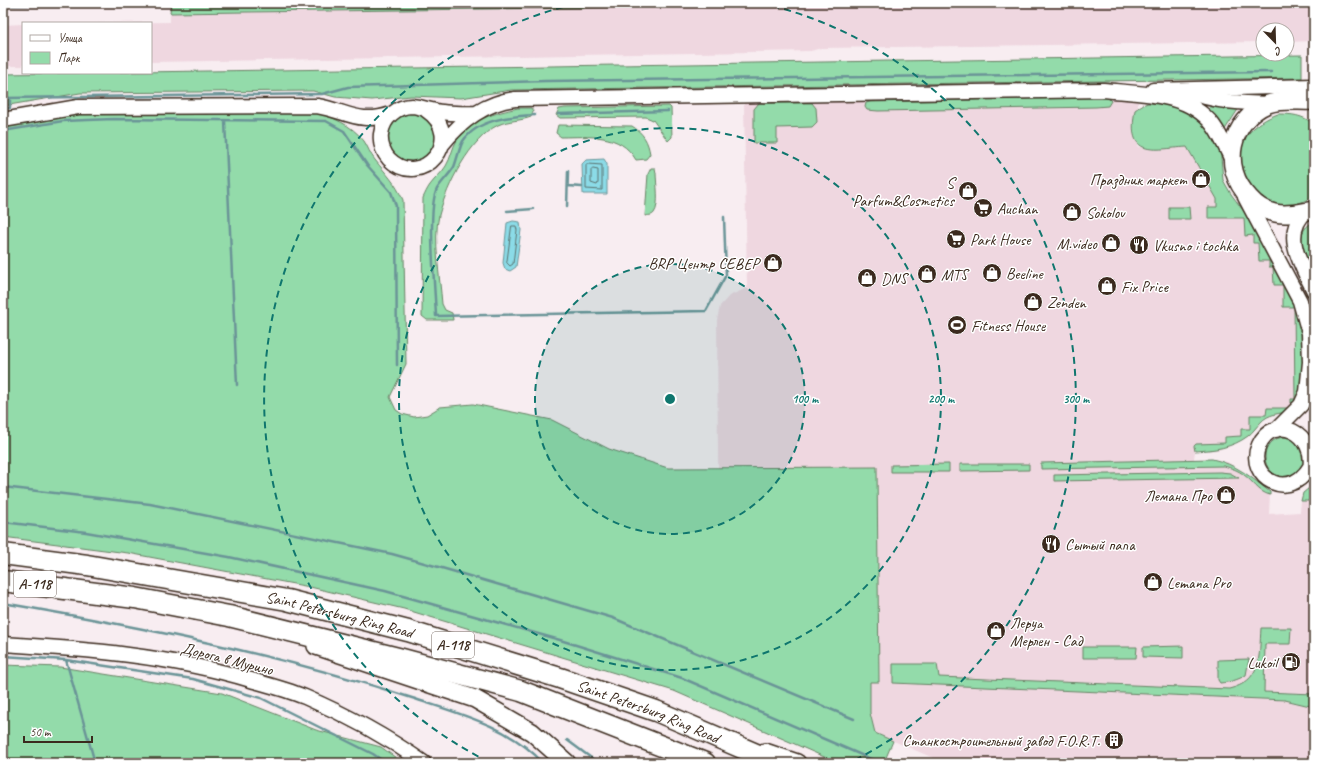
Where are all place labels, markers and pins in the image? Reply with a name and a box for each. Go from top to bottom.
shop icon: Праздник маркет [1190,168,1212,190]
place label: Праздник маркет [1090,170,1188,190]
place label: S Parfum&Cosmetics [853,173,957,211]
shop icon: S Parfum&Cosmetics [957,180,979,202]
supermarket icon: Auchan [972,197,994,219]
place label: Auchan [997,199,1038,219]
shop icon: Sokolov [1061,201,1083,223]
place label: Sokolov [1086,203,1126,223]
supermarket icon: Park House [945,228,967,250]
place label: Park House [970,230,1032,250]
shop icon: M.video [1100,232,1122,254]
place label: M.video [1057,234,1098,254]
restaurant icon: Vkusno i tochka [1128,234,1150,256]
place label: Vkusno i tochka [1153,236,1239,256]
shop icon: BRP Центр СЕВЕР [762,252,784,274]
place label: BRP Центр СЕВЕР [649,254,761,274]
shop icon: Beeline [981,262,1003,284]
shop icon: MTS [916,263,938,285]
place label: Beeline [1006,264,1045,284]
place label: MTS [941,265,970,285]
shop icon: DNS [856,267,878,289]
place label: DNS [881,269,909,289]
shop icon: Fix Price [1096,275,1118,297]
place label: Fix Price [1121,277,1170,297]
shop icon: Zenden [1022,291,1044,313]
place label: Zenden [1047,293,1087,313]
sports icon: Fitness House [946,314,968,336]
place label: Fitness House [971,316,1047,336]
centre of rings [663,392,677,406]
shop icon: Лемана Про [1215,484,1237,506]
place label: Лемана Про [1144,486,1213,506]
restaurant icon: Сытый папа [1040,533,1062,555]
place label: Сытый папа [1065,535,1136,555]
shop icon: Lemana Pro [1142,571,1164,593]
place label: Lemana Pro [1167,573,1232,593]
place label: Леруа Мерлен - Сад [1010,613,1084,651]
shop icon: Леруа Мерлен - Сад [985,620,1007,642]
fuel station icon: Lukoil [1280,651,1302,673]
place label: Lukoil [1248,653,1280,673]
building icon: Станкостроительный завод F.O.R.T. [1103,729,1125,751]
place label: Станкостроительный завод F.O.R.T. [903,731,1101,751]

